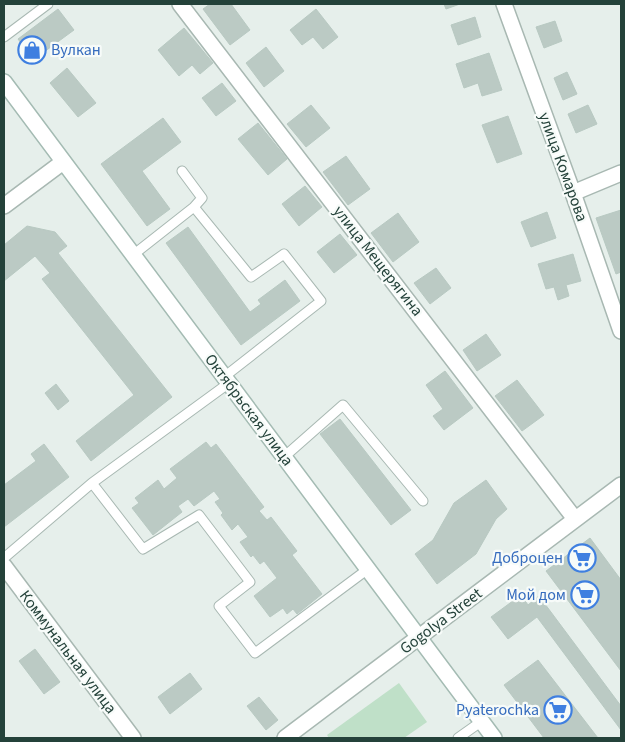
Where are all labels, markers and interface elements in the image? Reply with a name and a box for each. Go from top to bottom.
shop icon: Вулкан [17,35,47,65]
place label: Вулкан [51,39,101,61]
street label: улица Комарова [533,109,593,225]
street label: улица Мещерягина [328,201,428,321]
street label: Октябрьская улица [200,349,298,471]
supermarket icon: Доброцен [567,543,597,573]
place label: Доброцен [492,547,563,569]
supermarket icon: Мой дом [570,580,600,610]
street label: Gogolya Street [395,582,487,659]
place label: Мой дом [506,584,566,606]
street label: Коммунальная улица [14,586,122,718]
supermarket icon: Pyaterochka [543,695,573,725]
place label: Pyaterochka [456,699,539,721]

